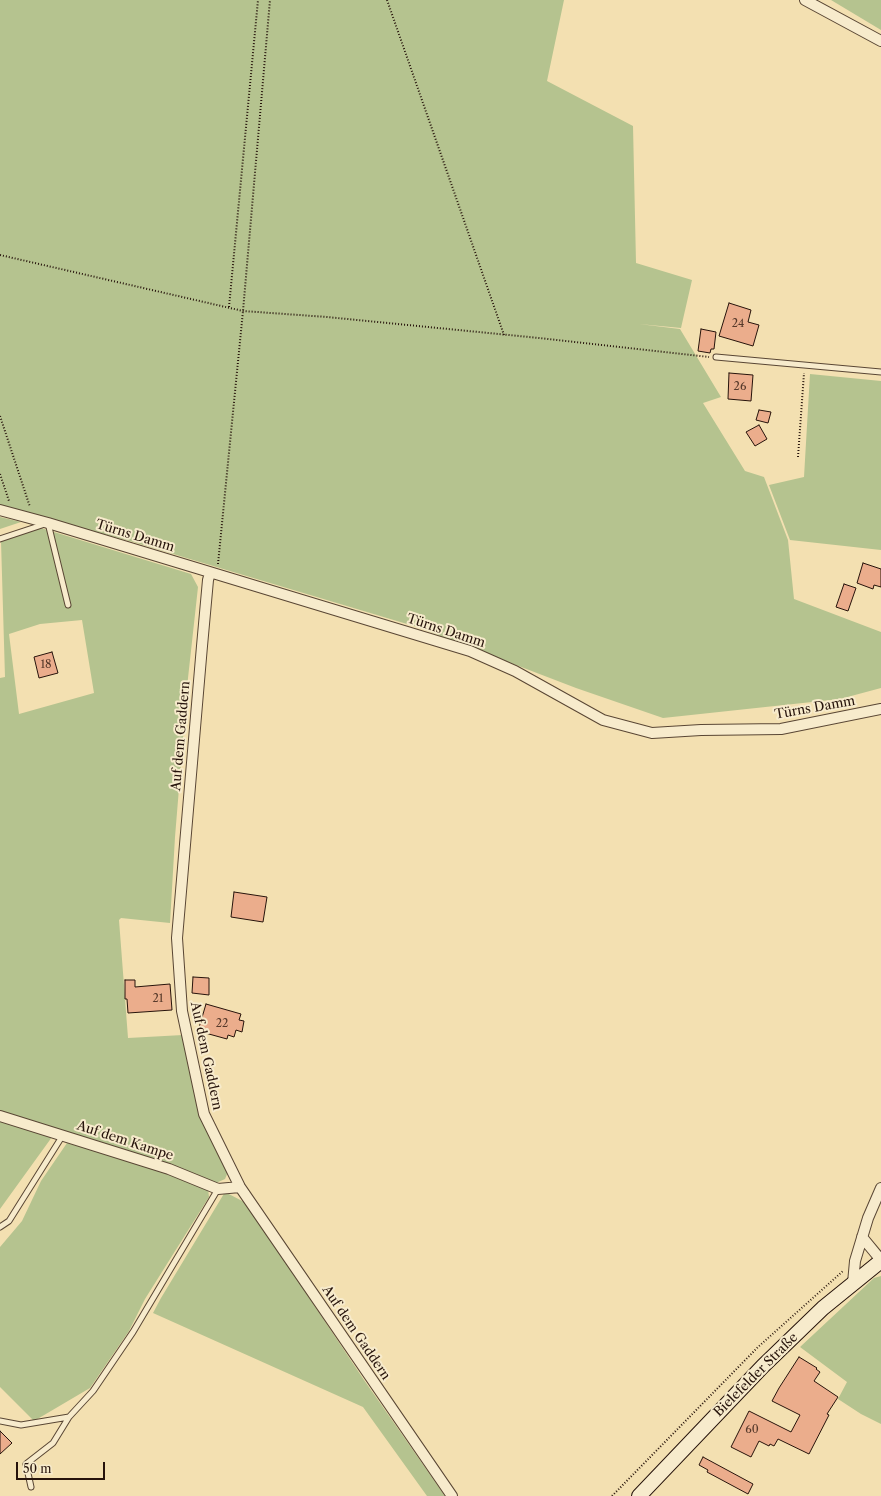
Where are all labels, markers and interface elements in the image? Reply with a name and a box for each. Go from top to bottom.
house number: 24 [732,317,744,331]
house number: 26 [734,380,746,394]
street label: Türns Damm [94,517,176,555]
street label: Türns Damm [405,611,487,651]
house number: 18 [40,658,52,672]
street label: Auf dem Gaddern [168,680,194,792]
street label: Türns Damm [774,693,856,723]
house number: 21 [153,992,163,1006]
street label: Auf dem Gaddern [187,1000,225,1112]
house number: 22 [216,1017,228,1031]
street label: Auf dem Kampe [75,1118,175,1164]
street label: Auf dem Gaddern [319,1283,393,1383]
street label: Bielefelder Straße [711,1330,801,1420]
house number: 60 [745,1423,759,1437]
scale bar [18,1454,107,1480]
text: 50 m [23,1461,52,1476]

